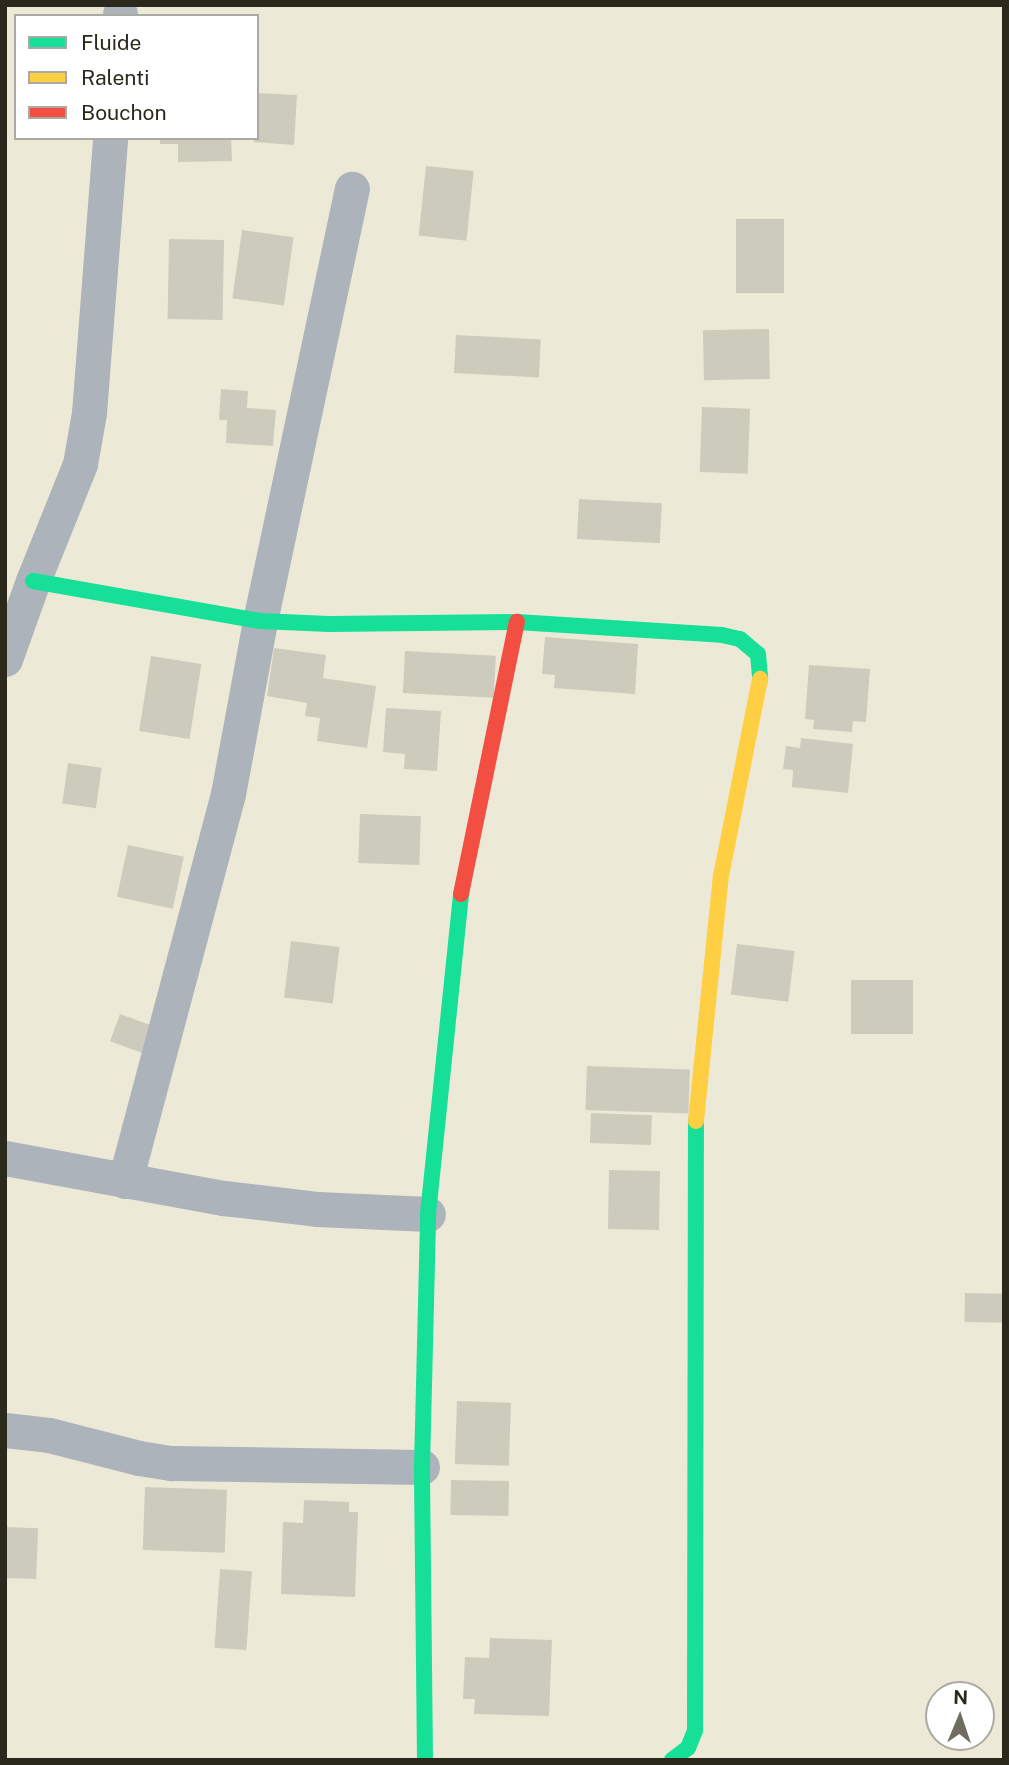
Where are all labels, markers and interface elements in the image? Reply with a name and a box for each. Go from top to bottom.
legend [14,14,259,140]
text: Fluide [81,30,141,55]
text: Ralenti [81,65,149,90]
text: Bouchon [81,100,167,125]
north arrow [925,1681,995,1751]
text: N [953,1686,968,1708]

